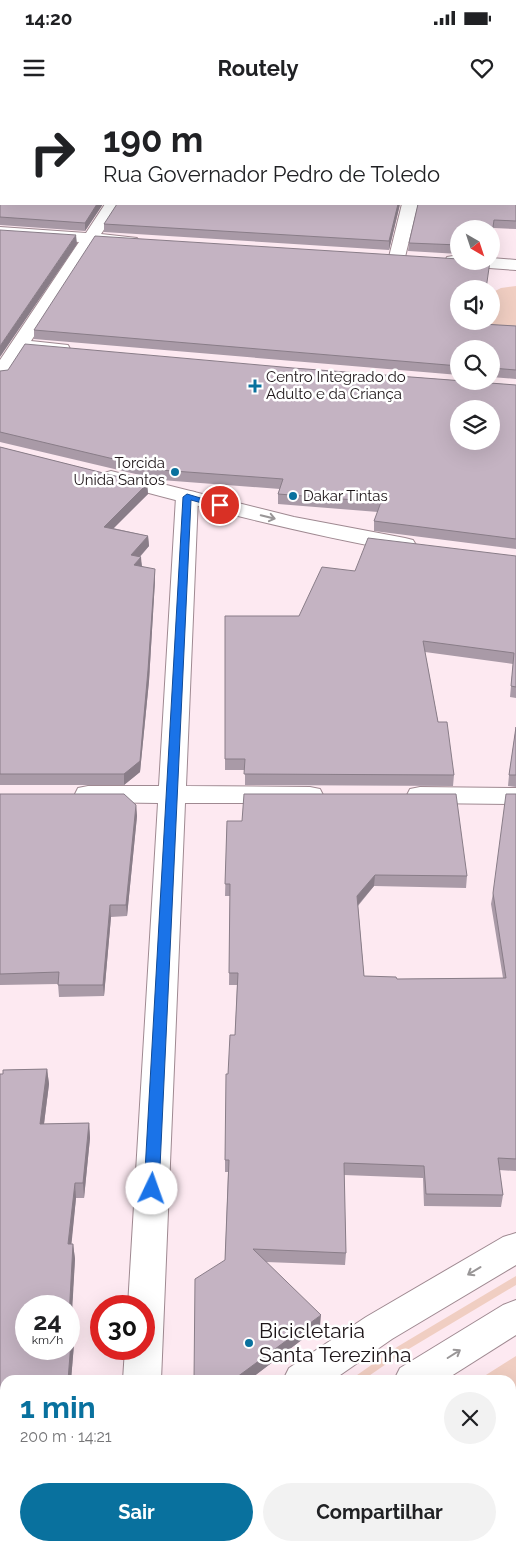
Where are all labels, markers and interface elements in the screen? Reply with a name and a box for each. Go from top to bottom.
text: 14:20 [25,7,72,29]
icon: menu [20,54,48,82]
icon: heart [468,54,496,82]
text: Routely [217,55,299,81]
text: 190 m [103,119,203,160]
icon: right [20,120,85,185]
text: Rua Governador Pedro de Toledo [103,161,440,187]
north arrow [450,220,500,270]
map controls [450,220,500,450]
button: sound [450,280,500,330]
button: search [450,340,500,390]
place label: Centro Integrado do Adulto e da Criança [266,368,406,403]
marker: Centro Integrado do Adulto e da Criança [248,379,262,393]
button: layers [450,400,500,450]
place label: Torcida Unida Santos [73,454,165,489]
marker: Torcida Unida Santos [169,466,181,478]
pin [199,484,241,526]
place label: Dakar Tintas [303,487,388,505]
marker: Dakar Tintas [287,490,299,502]
icon: arrive [206,491,234,519]
one-way arrow [259,513,275,522]
position arrow [125,1162,177,1214]
one-way arrow [467,1267,481,1277]
speed limit sign: 30 [90,1295,155,1360]
text: 24 [33,1306,62,1336]
place label: Bicicletaria Santa Terezinha [259,1318,411,1367]
text: km/h [32,1333,63,1347]
marker: Bicicletaria Santa Terezinha [243,1337,255,1349]
one-way arrow [446,1349,460,1359]
text: 1 min [20,1390,96,1425]
button: close [444,1392,496,1444]
text: 200 m · 14:21 [20,1427,112,1446]
button: Sair [20,1483,253,1541]
button: Compartilhar [263,1483,496,1541]

